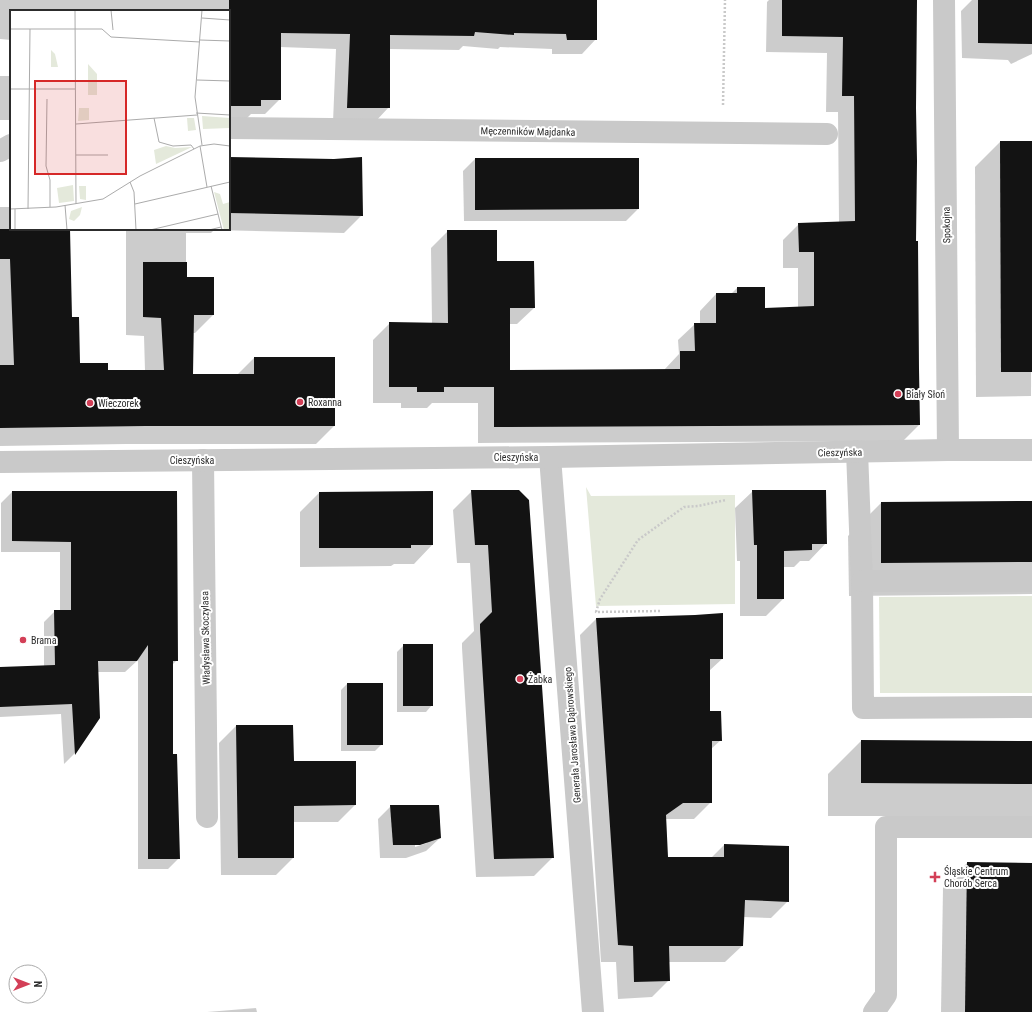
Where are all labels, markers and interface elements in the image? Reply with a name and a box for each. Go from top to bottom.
inset map [10,10,230,230]
street label: Męczenników Majdanka [481,125,576,138]
street label: Spokojna [941,206,952,243]
marker: Biały Słoń [893,389,903,399]
place label: Biały Słoń [906,389,945,400]
marker: Roxanna [295,397,305,407]
place label: Roxanna [308,397,342,408]
marker: Wieczorek [85,398,95,408]
place label: Wieczorek [98,398,139,409]
street label: Cieszyńska [818,447,863,458]
street label: Cieszyńska [494,452,538,463]
street label: Cieszyńska [170,455,214,466]
street label: Władysława Skoczylasa [199,591,212,685]
marker: Brama [18,635,28,645]
place label: Brama [31,635,57,646]
street label: Generała Jarosława Dąbrowskiego [562,667,583,803]
place label: Żabka [528,673,552,685]
marker: Żabka [515,674,525,684]
place label: Śląskie Centrum Chorób Serca [944,865,1008,889]
marker: Śląskie Centrum Chorób Serca [929,871,941,883]
north arrow [8,964,48,1004]
text: N [31,981,44,988]

